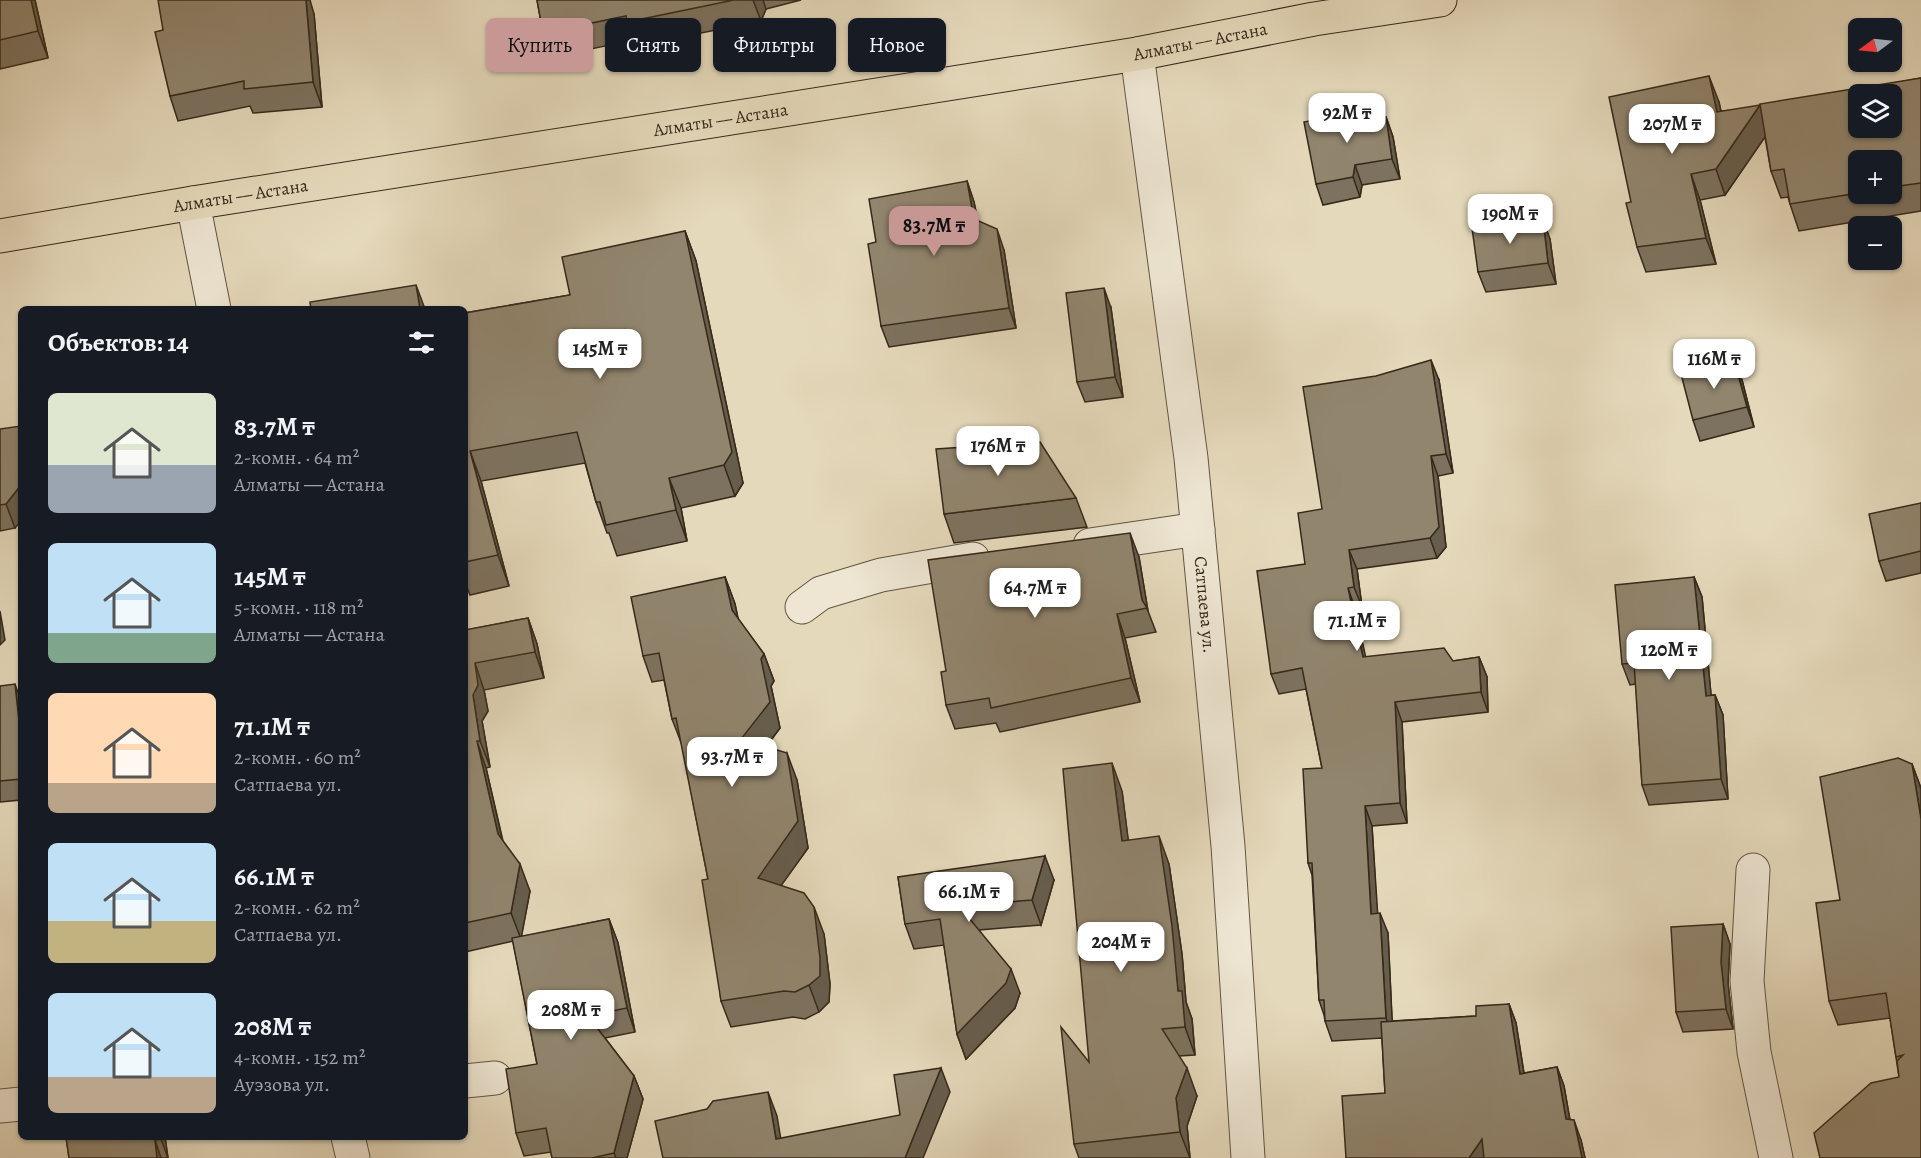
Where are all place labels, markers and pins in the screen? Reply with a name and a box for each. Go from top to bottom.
pin: 92M ₸ [1305,93,1389,144]
pin: 207M ₸ [1623,104,1721,155]
pin: 190M ₸ [1461,194,1559,245]
pin: 83.7M ₸ [879,206,989,257]
pin: 145M ₸ [551,329,649,380]
pin: 116M ₸ [1665,339,1763,390]
pin: 176M ₸ [949,426,1047,477]
pin: 64.7M ₸ [980,568,1090,619]
pin: 71.1M ₸ [1302,601,1412,652]
pin: 120M ₸ [1620,630,1718,681]
pin: 93.7M ₸ [677,737,787,788]
pin: 66.1M ₸ [914,872,1024,923]
pin: 204M ₸ [1072,922,1170,973]
pin: 208M ₸ [522,990,620,1041]

